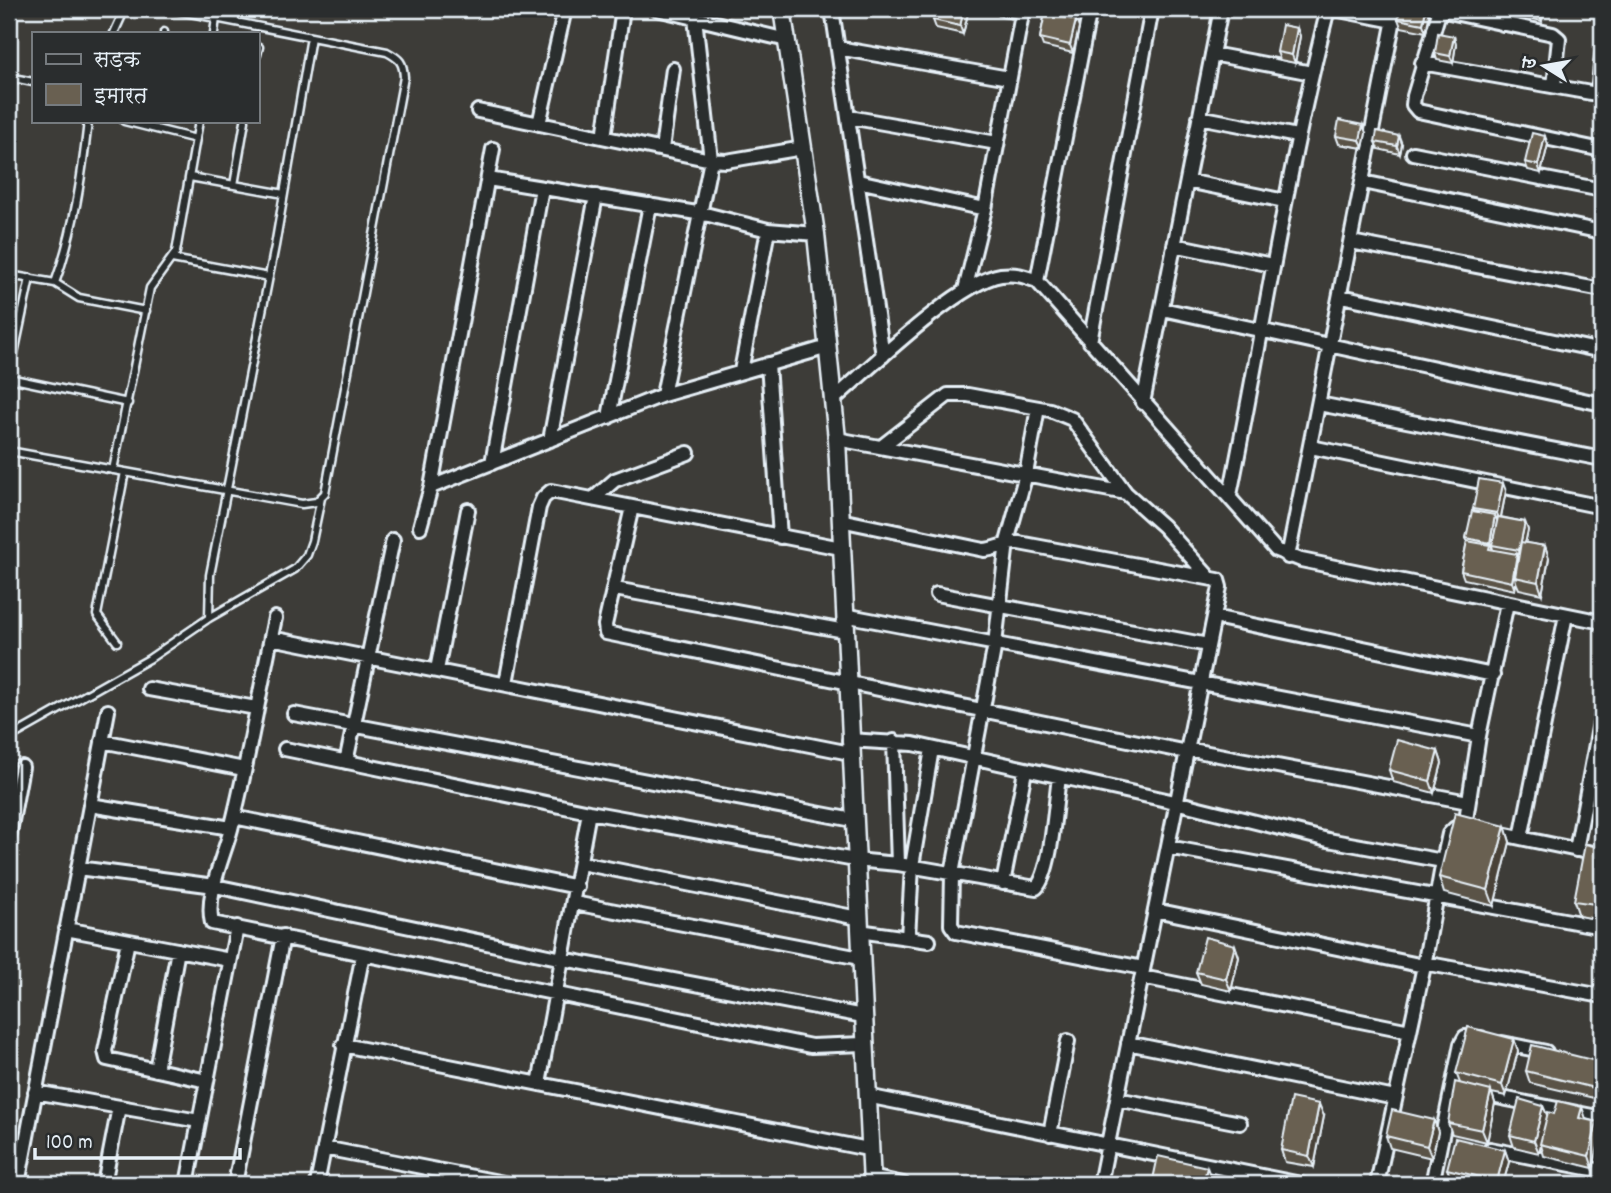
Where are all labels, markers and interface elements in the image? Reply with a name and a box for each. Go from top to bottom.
legend [32,32,259,122]
north arrow [1510,32,1580,102]
text: सड़क [93,47,141,77]
text: उ [1516,54,1545,72]
text: इमारत [93,83,148,113]
scale bar [35,1116,240,1160]
text: 100 m [46,1129,93,1159]

